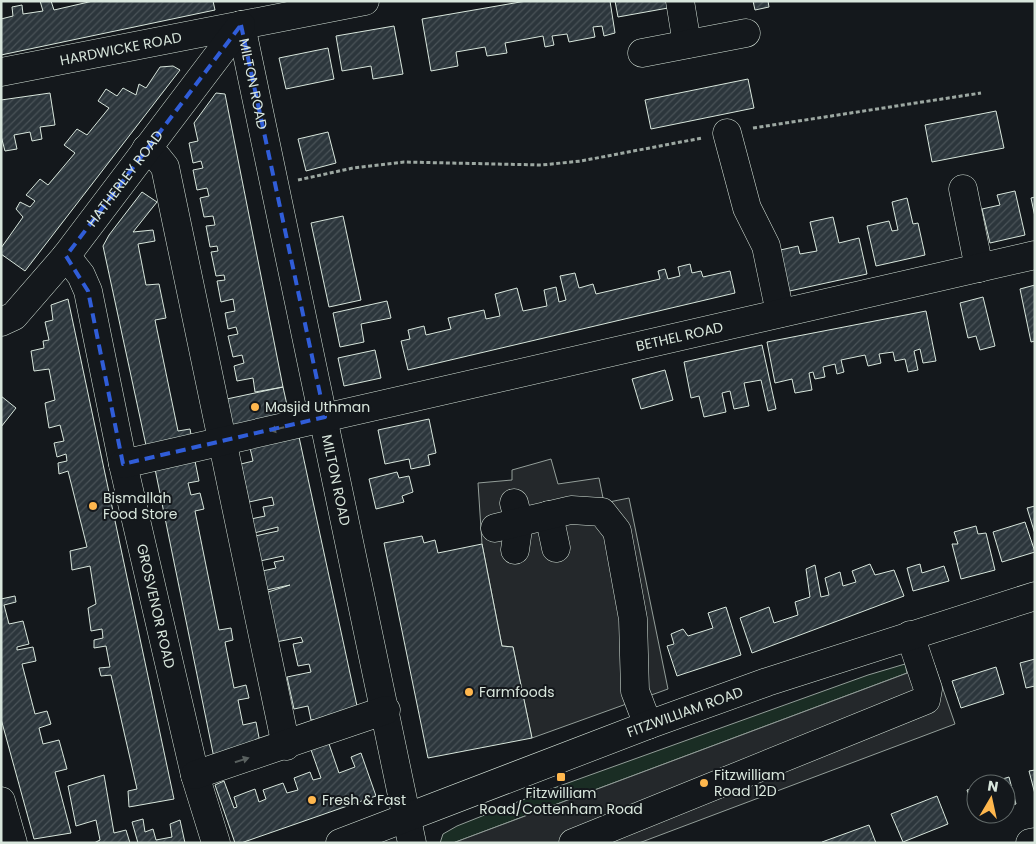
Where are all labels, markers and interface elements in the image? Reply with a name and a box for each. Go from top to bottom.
street label: HARDWICKE ROAD [58,27,183,70]
street label: MILTON ROAD [234,36,273,131]
street label: HATHERLEY ROAD [82,126,168,231]
street label: BETHEL ROAD [634,317,725,356]
place label: Masjid Uthman [265,397,370,417]
marker: Masjid Uthman [249,401,261,413]
one-way arrow [270,425,285,433]
street label: MILTON ROAD [317,433,355,528]
place label: Bismallah Food Store [103,488,178,524]
marker: Bismallah Food Store [87,500,99,512]
street label: GROSVENOR ROAD [132,542,180,670]
street label: FITZWILLIAM ROAD [624,681,746,742]
place label: Farmfoods [479,682,554,702]
marker: Farmfoods [463,686,475,698]
one-way arrow [234,755,249,763]
place label: Fitzwilliam Road 12D [714,765,785,801]
marker: Fitzwilliam Road/Cottenham Road [555,771,567,783]
north arrow [966,774,1016,824]
text: N [986,775,1000,797]
marker: Fitzwilliam Road 12D [698,777,710,789]
place label: Fitzwilliam Road/Cottenham Road [479,783,643,819]
place label: Fresh & Fast [322,790,406,810]
marker: Fresh & Fast [306,794,318,806]

